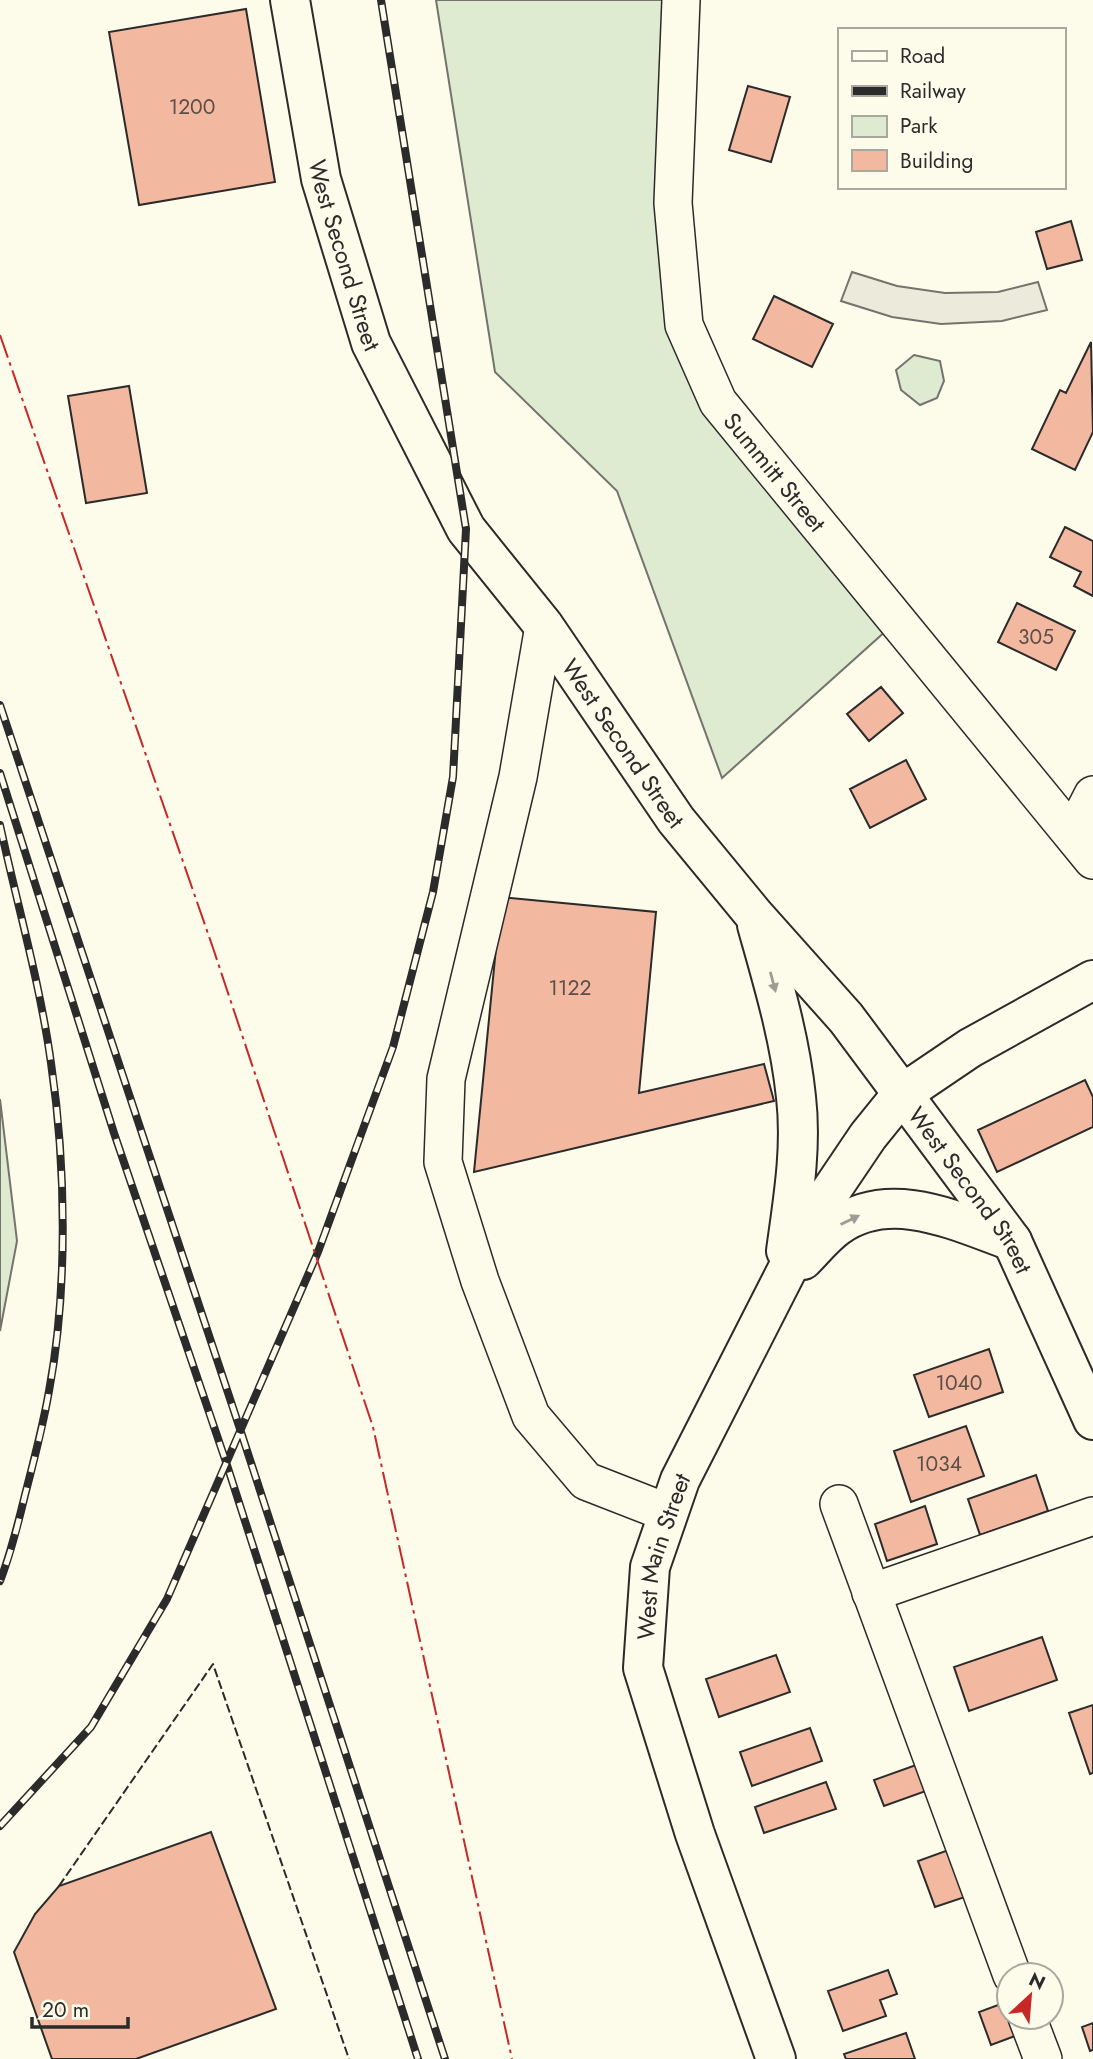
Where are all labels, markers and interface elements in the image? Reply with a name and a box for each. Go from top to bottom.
legend [838,28,1065,189]
text: Road [900,41,945,71]
text: Railway [900,76,966,106]
house number: 1200 [169,92,215,122]
text: Park [900,111,938,141]
text: Building [900,146,973,176]
street label: West Second Street [300,157,390,357]
street label: Summitt Street [715,404,835,539]
house number: 305 [1018,622,1054,652]
street label: West Second Street [554,651,693,836]
one-way arrow [768,972,778,993]
house number: 1122 [549,973,591,1003]
street label: West Second Street [900,1099,1042,1279]
one-way arrow [840,1214,860,1225]
house number: 1040 [936,1368,982,1398]
house number: 1034 [916,1449,962,1479]
street label: West Main Street [627,1466,699,1641]
north arrow [995,1961,1065,2031]
text: N [1025,1966,1050,1997]
scale bar [32,1986,128,2030]
text: 20 m [42,1995,89,2025]

